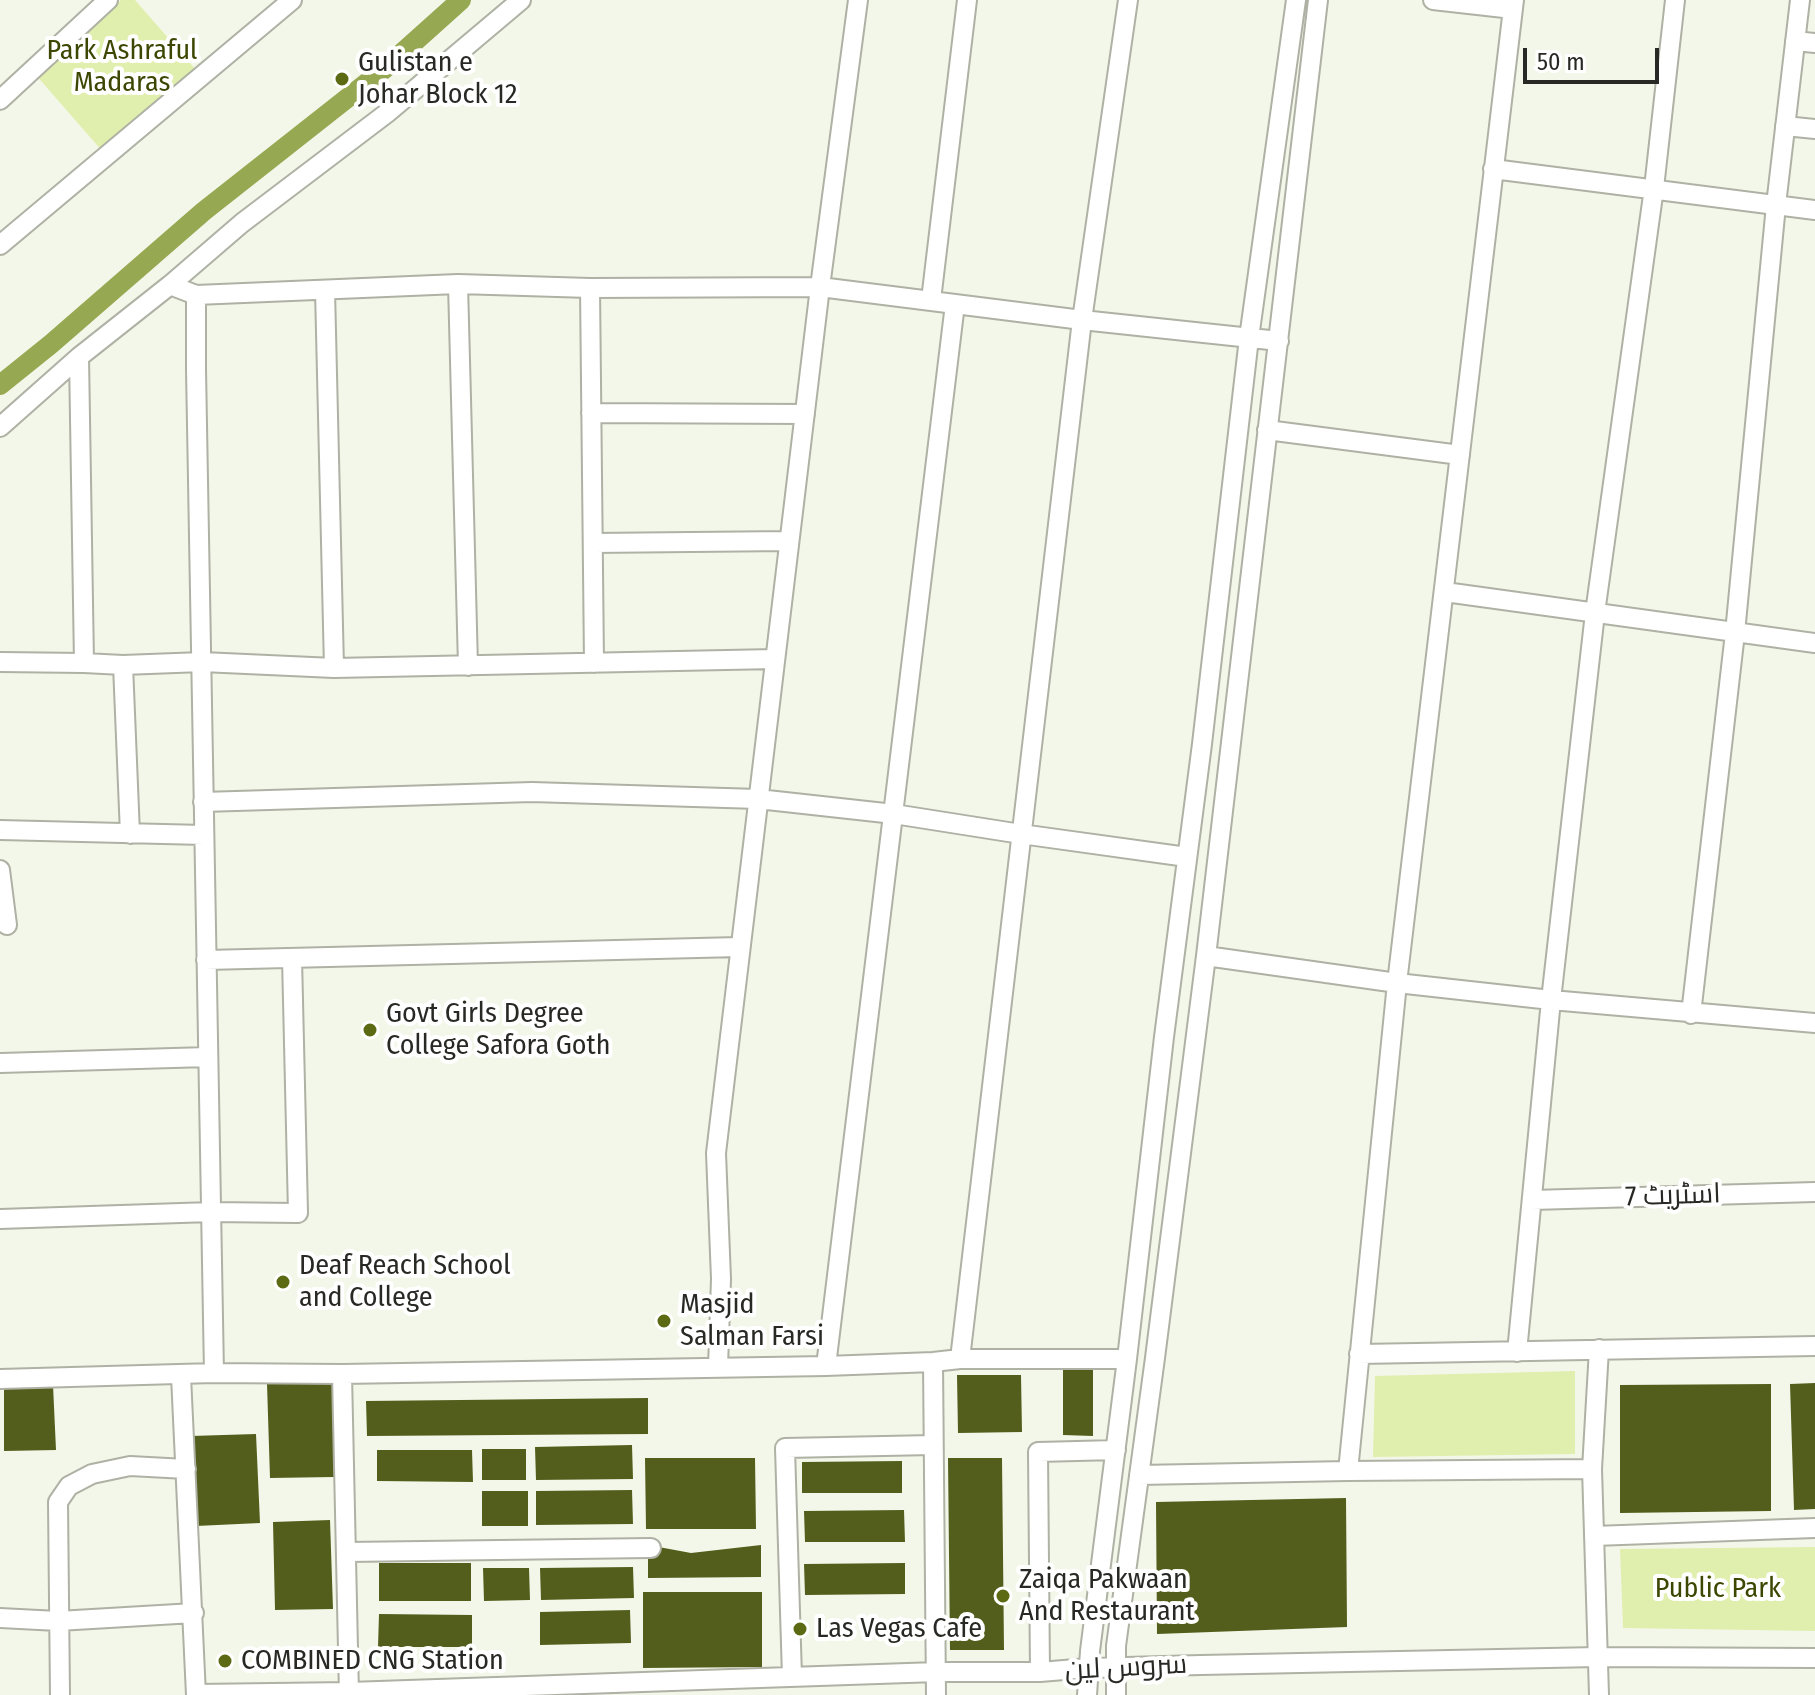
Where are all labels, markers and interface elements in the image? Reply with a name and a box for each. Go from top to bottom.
scale bar [1527,32,1663,82]
park label: Park Ashraful Madaras [47,34,197,100]
place label: Gulistan e Johar Block 12 [358,46,517,112]
text: 50 m [1537,48,1585,76]
marker: Gulistan e Johar Block 12 [333,70,351,88]
place label: Govt Girls Degree College Safora Goth [386,997,611,1063]
marker: Govt Girls Degree College Safora Goth [361,1021,379,1039]
street label: اسٹریٹ 7 [1625,1178,1721,1214]
place label: Deaf Reach School and College [299,1249,511,1315]
marker: Deaf Reach School and College [274,1273,292,1291]
place label: Masjid Salman Farsi [680,1288,824,1354]
marker: Masjid Salman Farsi [655,1312,673,1330]
place label: Zaiqa Pakwaan And Restaurant [1019,1563,1195,1629]
park label: Public Park [1655,1572,1781,1606]
marker: Zaiqa Pakwaan And Restaurant [994,1587,1012,1605]
place label: Las Vegas Cafe [816,1612,982,1646]
marker: Las Vegas Cafe [791,1620,809,1638]
place label: COMBINED CNG Station [241,1644,504,1678]
street label: سروس لین [1064,1648,1188,1688]
marker: COMBINED CNG Station [216,1652,234,1670]

